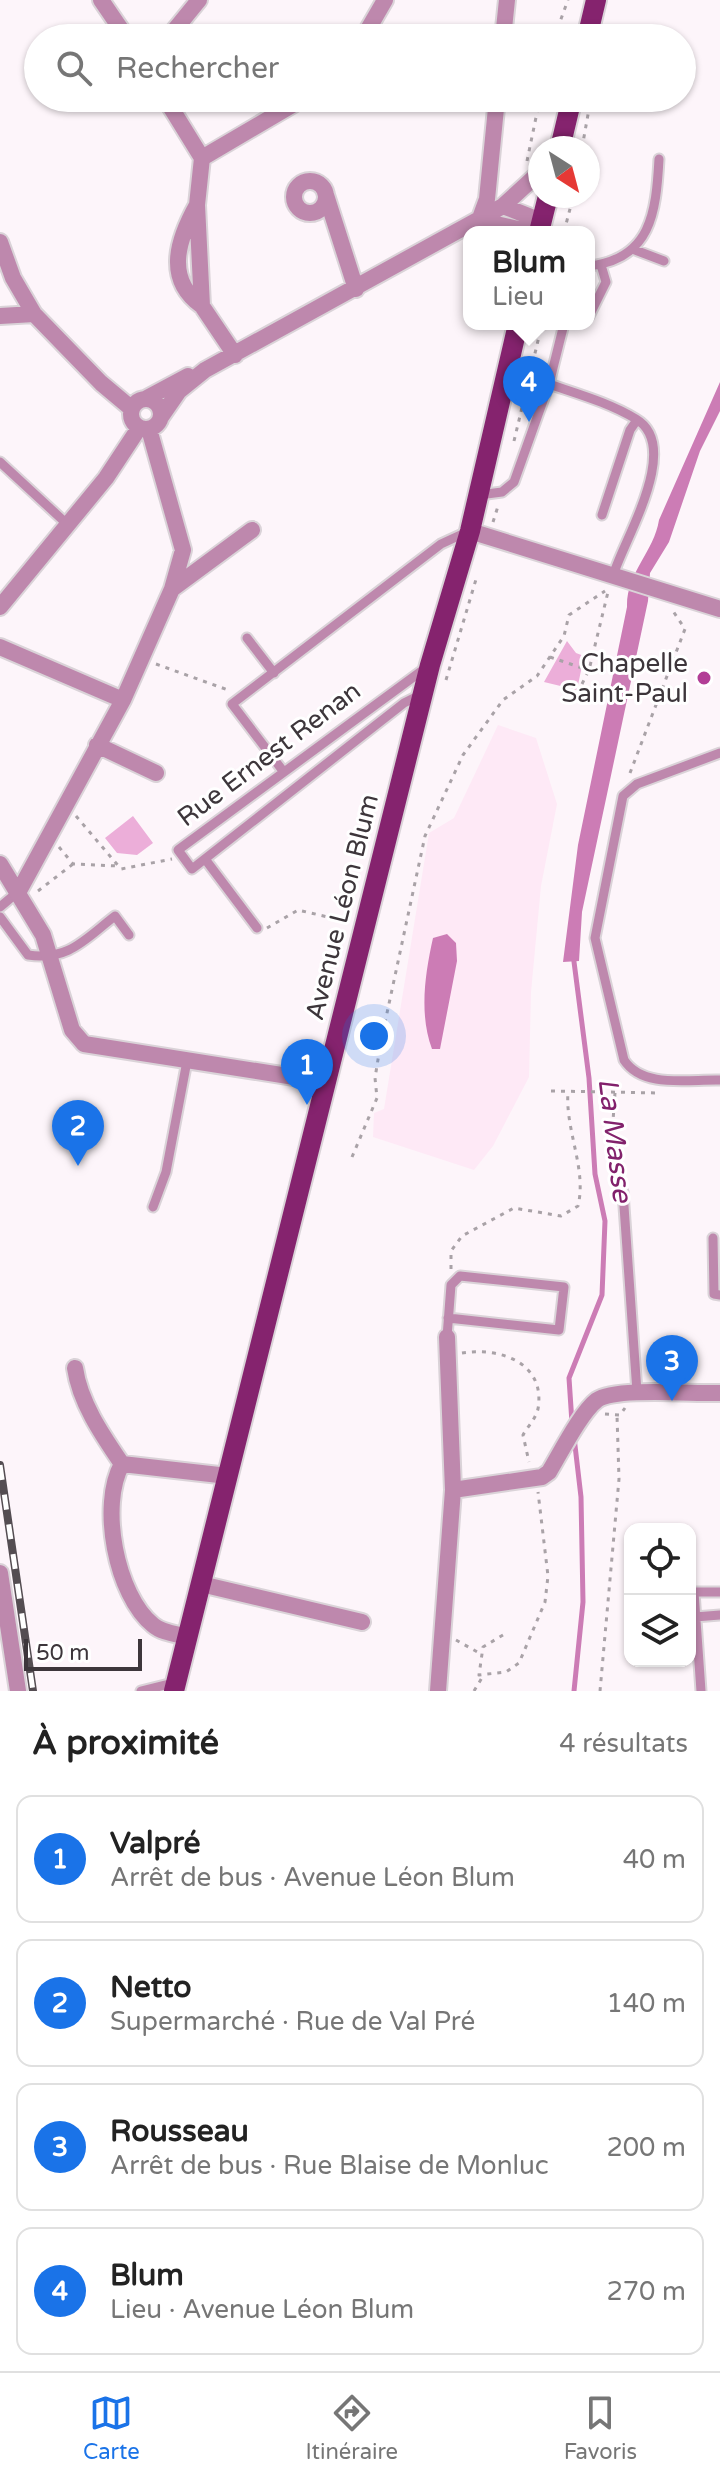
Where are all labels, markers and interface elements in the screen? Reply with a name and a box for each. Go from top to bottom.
search box [24,24,696,112]
icon: search [52,46,96,90]
text: Rechercher [116,50,279,87]
north arrow [528,136,600,208]
popup [463,226,595,330]
text: Blum [492,244,566,281]
text: Lieu [492,281,544,312]
pin: 4 [503,356,555,422]
place label: Chapelle Saint-Paul [561,648,688,709]
marker: Chapelle Saint-Paul [695,669,713,687]
street label: Rue Ernest Renan [171,675,367,833]
street label: Avenue Léon Blum [299,791,385,1023]
your location [354,1016,394,1056]
pin: 1 [281,1039,333,1105]
water label: La Masse [591,1076,640,1206]
pin: 2 [52,1100,104,1166]
pin: 3 [646,1335,698,1401]
map controls [624,1523,696,1667]
button: locate [624,1523,696,1595]
button: layers [624,1595,696,1667]
scale bar [24,1635,142,1671]
text: 50 m [36,1640,90,1666]
text: À proximité [32,1723,219,1764]
text: 4 résultats [559,1728,688,1759]
text: Valpré [110,1825,200,1862]
text: 1 [52,1844,68,1875]
text: 40 m [623,1844,686,1875]
text: Arrêt de bus · Avenue Léon Blum [110,1862,515,1893]
text: Netto [110,1969,192,2006]
text: 2 [52,1988,68,2019]
text: 140 m [606,1988,686,2019]
text: Supermarché · Rue de Val Pré [110,2006,475,2037]
text: Rousseau [110,2113,249,2150]
text: 3 [52,2132,68,2163]
text: 200 m [606,2132,686,2163]
text: Arrêt de bus · Rue Blaise de Monluc [110,2150,549,2181]
text: Blum [110,2257,184,2294]
text: 4 [52,2276,68,2307]
text: 270 m [606,2276,686,2307]
text: Lieu · Avenue Léon Blum [110,2294,414,2325]
tab: Carte [83,2391,140,2465]
tab: Itinéraire [305,2391,398,2465]
tab: Favoris [564,2391,637,2465]

